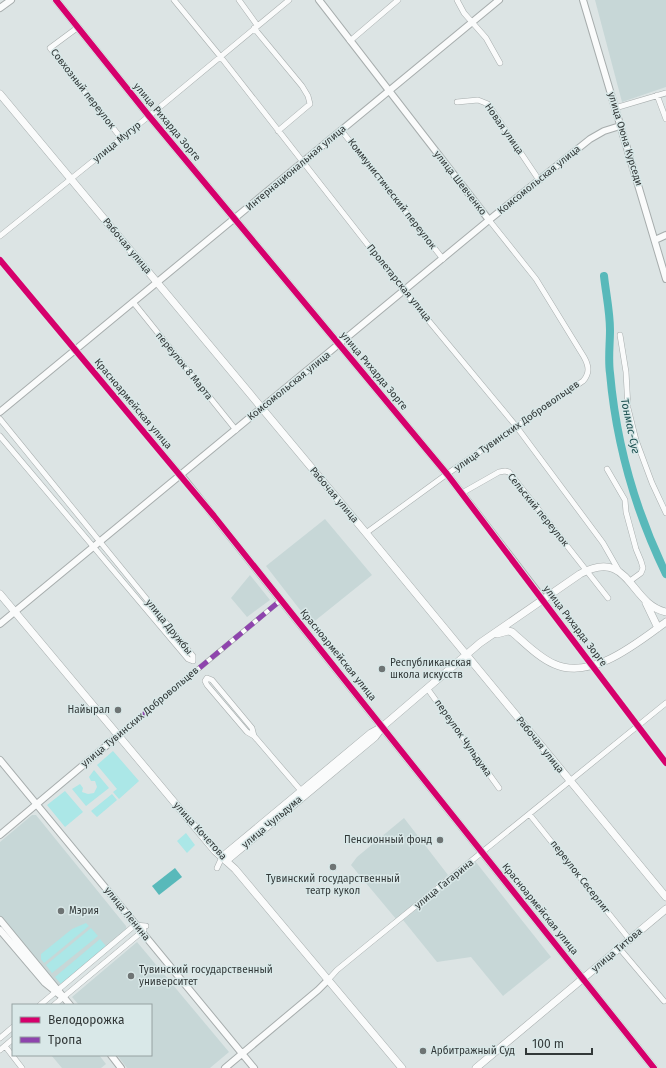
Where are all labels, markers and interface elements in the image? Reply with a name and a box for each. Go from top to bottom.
street label: Совхозный переулок [48,47,118,132]
street label: улица Рихарда Зорге [131,81,203,163]
street label: улица Оюна Курседи [605,91,645,187]
street label: Новая улица [482,101,526,157]
street label: улица Мугур [91,119,143,165]
street label: Интернациональная улица [243,123,349,213]
street label: Коммунистический переулок [345,136,439,252]
street label: Комсомольская улица [495,143,583,217]
street label: улица Шевченко [431,148,489,218]
street label: Рабочая улица [100,216,154,276]
street label: Пролетарская улица [364,242,434,324]
street label: переулок 8 Марта [153,330,215,402]
street label: улица Рихарда Зорге [338,330,410,412]
street label: Комсомольская улица [245,349,333,423]
street label: Красноармейская улица [92,356,174,452]
street label: улица Тувинских Добровольцев [452,378,582,474]
water label: Тонмас-Суг [618,397,642,455]
street label: Рабочая улица [307,465,361,525]
street label: Сельский переулок [505,471,572,550]
street label: улица Рихарда Зорге [541,583,609,669]
street label: улица Дружбы [143,597,195,657]
street label: Красноармейская улица [297,607,379,703]
place label: Республиканская школа искусств [390,657,471,681]
street label: улица Тувинских Добровольцев [79,664,202,770]
marker: Республиканская школа искусств [377,664,387,674]
street label: переулок Чульдума [432,697,494,779]
place label: Найырал [67,704,110,716]
marker: Найырал [113,705,123,715]
street label: Рабочая улица [514,714,566,776]
street label: улица Чульдума [239,793,305,851]
street label: улица Кочетова [171,800,229,862]
place label: Пенсионный фонд [344,834,432,846]
marker: Пенсионный фонд [435,835,445,845]
street label: переулок Сесерлиг [548,838,613,917]
street label: улица Гагарина [412,856,476,912]
street label: Красноармейская улица [499,861,581,957]
marker: Тувинский государственный театр кукол [328,862,338,872]
place label: Тувинский государственный театр кукол [266,873,400,897]
street label: улица Ленина [102,885,152,943]
place label: Мэрия [69,905,99,917]
marker: Мэрия [56,906,66,916]
street label: улица Титова [589,925,645,975]
place label: Тувинский государственный университет [139,964,273,988]
marker: Тувинский государственный университет [126,971,136,981]
legend [12,1004,152,1056]
text: Велодорожка [48,1013,124,1027]
scale bar [526,1030,592,1056]
text: Тропа [48,1033,82,1047]
text: 100 m [532,1037,564,1051]
place label: Арбитражный Суд [431,1045,515,1057]
marker: Арбитражный Суд [418,1046,428,1056]

